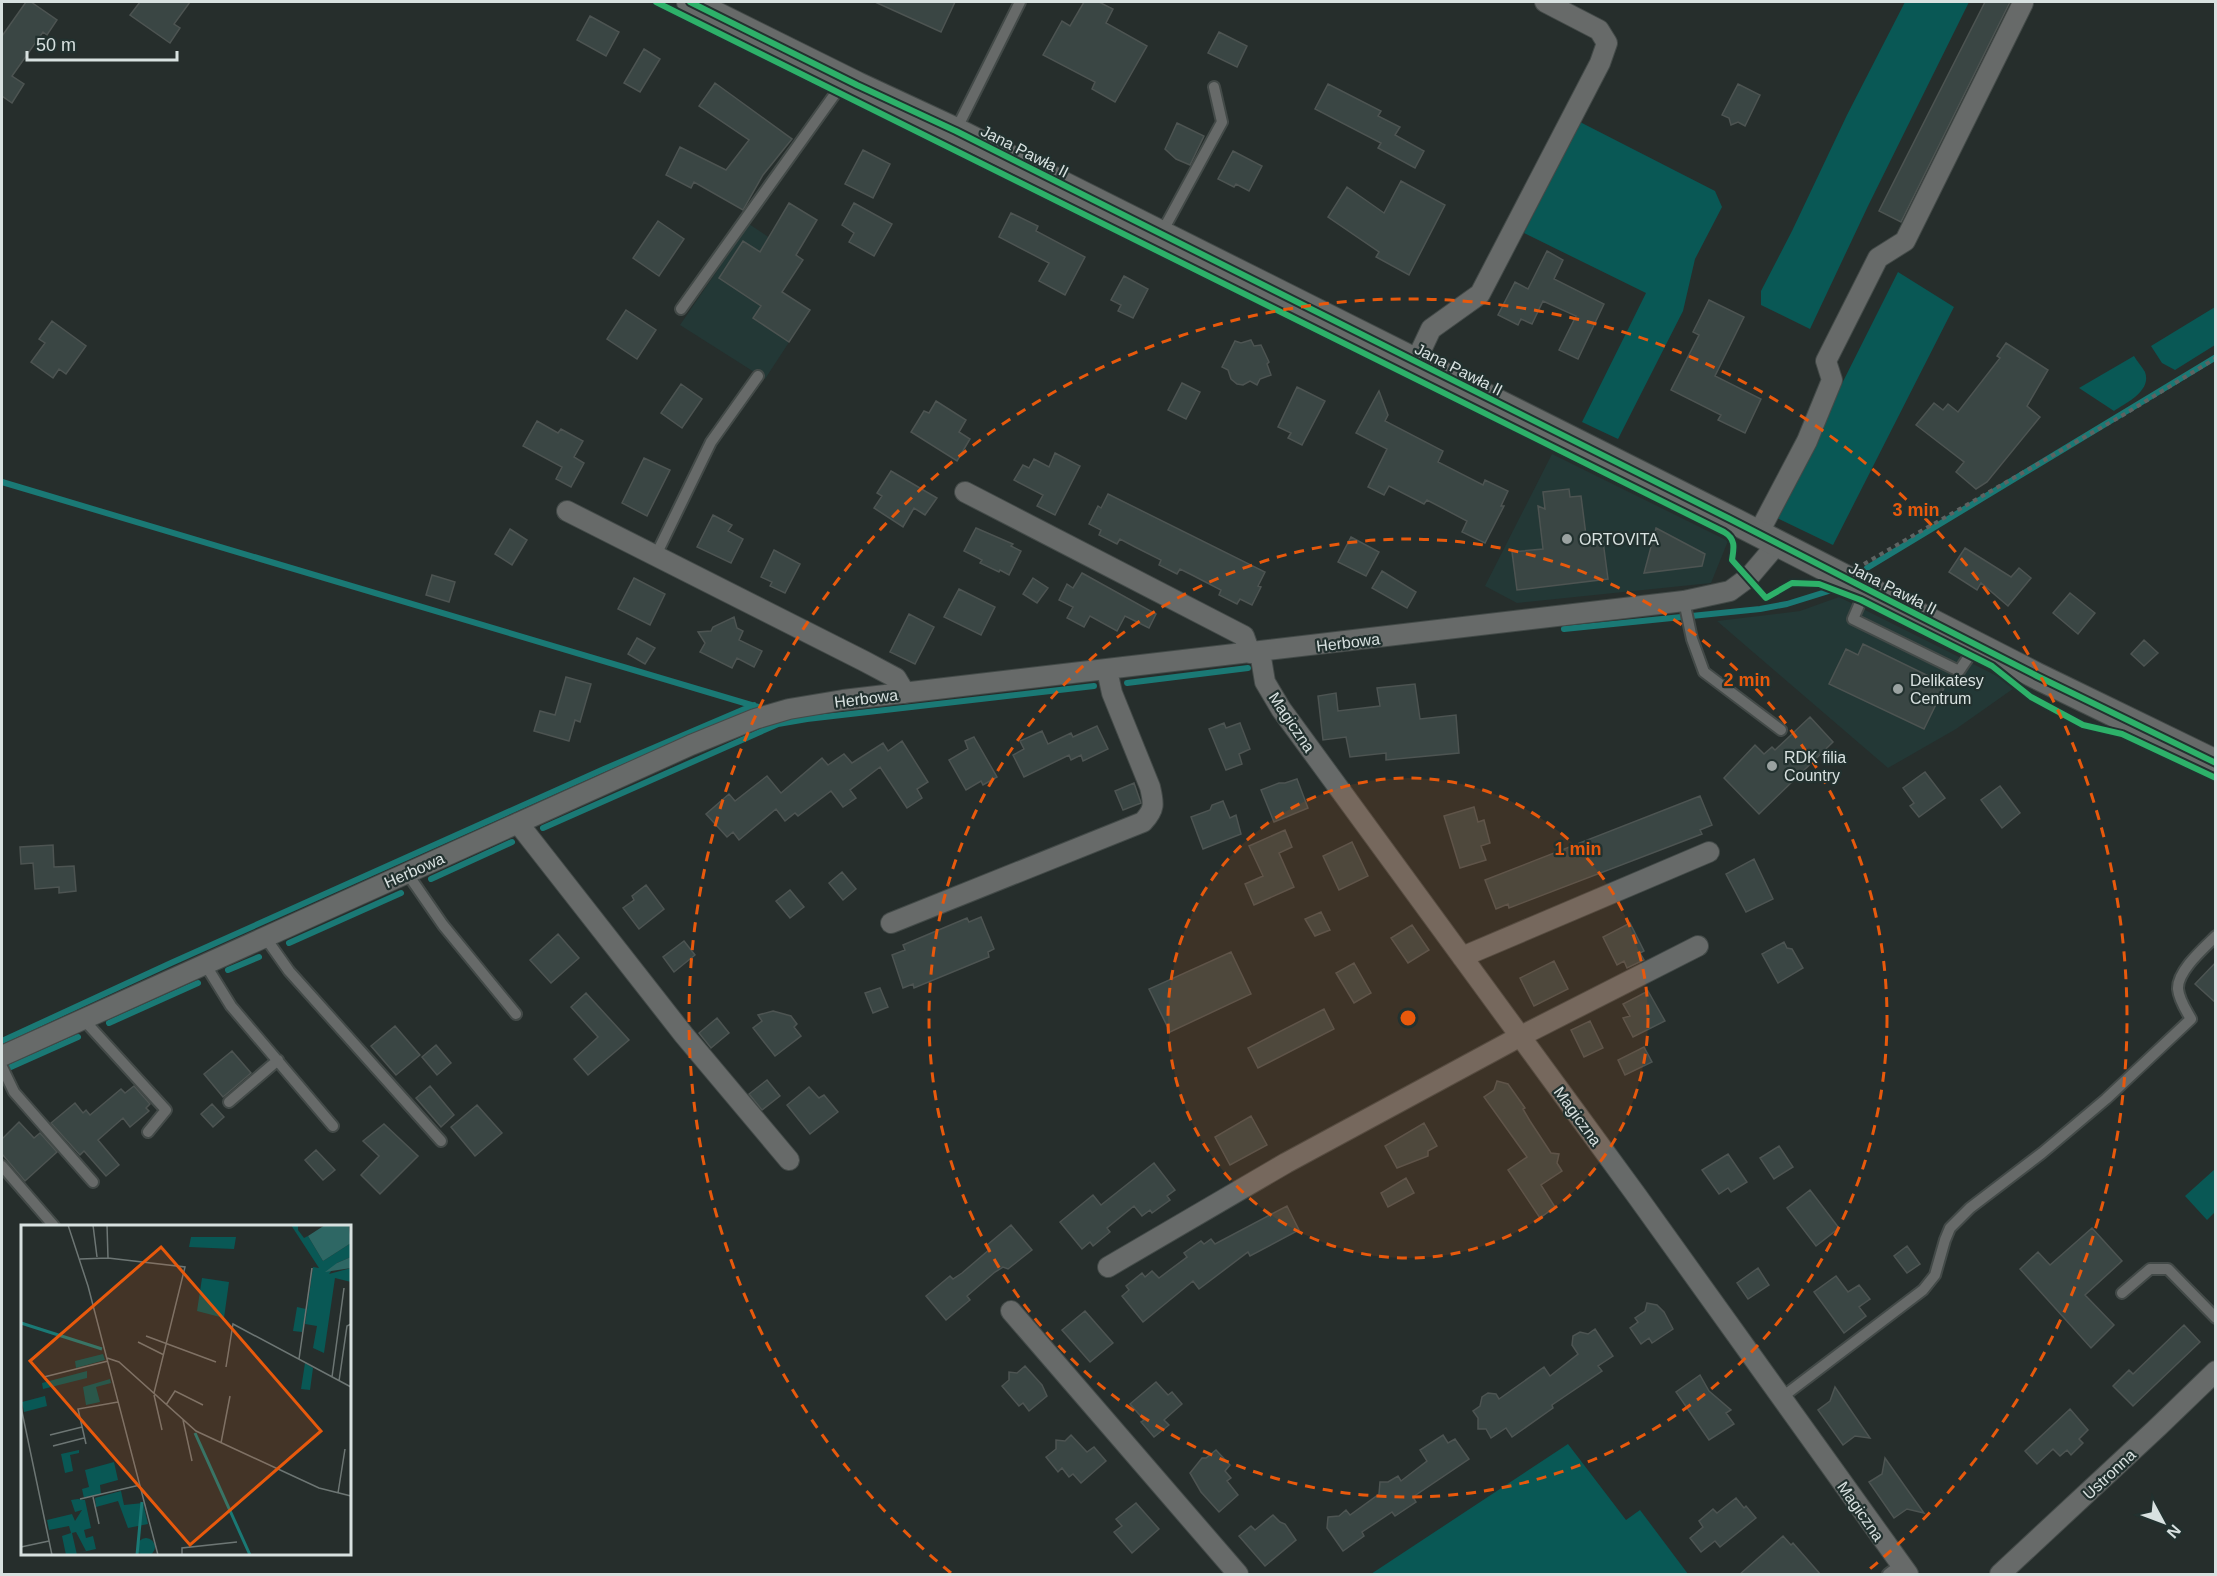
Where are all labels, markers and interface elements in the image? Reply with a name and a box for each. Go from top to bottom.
scale bar [27,24,177,62]
text: 50 m [36,35,76,55]
street label: Jana Pawła II [978,122,1071,181]
street label: Jana Pawła II [1412,340,1505,399]
text: 3 min [1892,500,1940,520]
place label: ORTOVITA [1579,531,1659,548]
marker: ORTOVITA [1560,532,1574,546]
street label: Jana Pawła II [1846,559,1939,618]
street label: Herbowa [1315,630,1381,655]
text: 2 min [1723,670,1771,690]
place label: Delikatesy Centrum [1910,672,1984,707]
marker: Delikatesy Centrum [1891,682,1905,696]
street label: Herbowa [833,686,899,711]
street label: Magiczna [1265,689,1318,755]
place label: RDK filia Country [1784,749,1846,784]
marker: RDK filia Country [1765,759,1779,773]
text: 1 min [1554,839,1602,859]
street label: Herbowa [381,850,447,891]
centre of rings [1398,1008,1418,1028]
street label: Magiczna [1551,1084,1605,1149]
inset map [21,1225,351,1555]
street label: Ustronna [2080,1446,2139,1503]
street label: Magiczna [1834,1478,1887,1544]
north arrow [2133,1492,2193,1552]
text: N [2164,1522,2184,1541]

